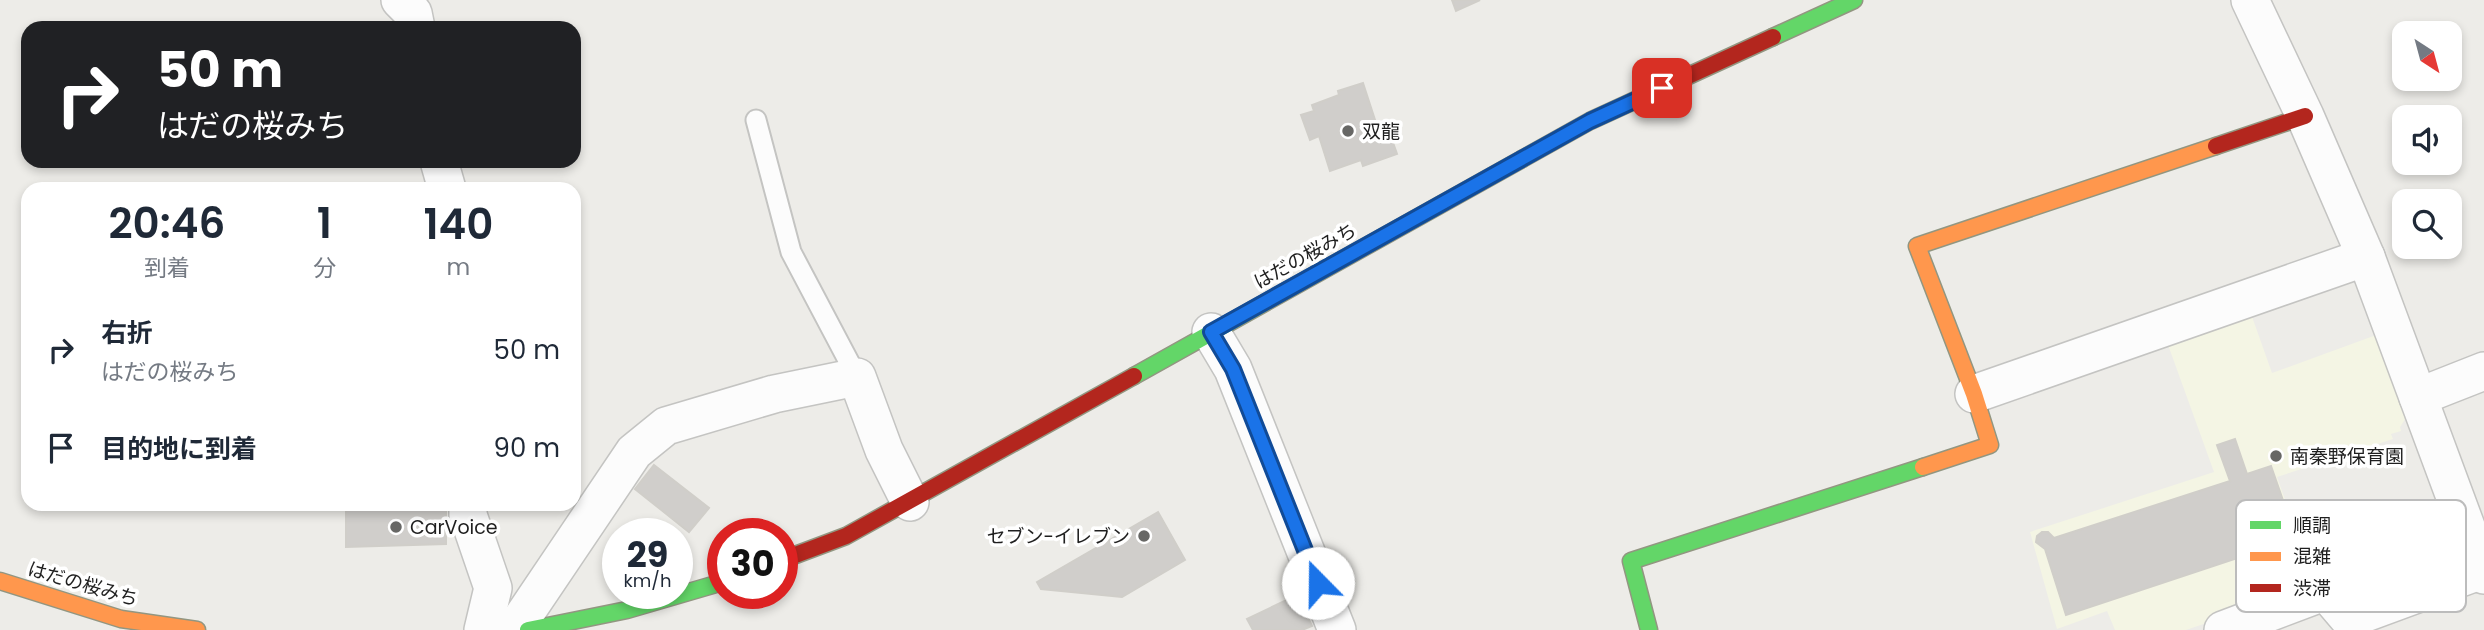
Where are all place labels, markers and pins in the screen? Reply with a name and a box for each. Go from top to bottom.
pin [1632,58,1692,118]
place label: 双龍 [1362,118,1400,145]
marker: 双龍 [1340,123,1356,139]
place label: 南秦野保育園 [2290,443,2404,470]
marker: 南秦野保育園 [2268,448,2284,464]
place label: CarVoice [410,514,498,541]
marker: CarVoice [388,519,404,535]
place label: セブン-イレブン [987,523,1130,550]
marker: セブン-イレブン [1136,528,1152,544]

